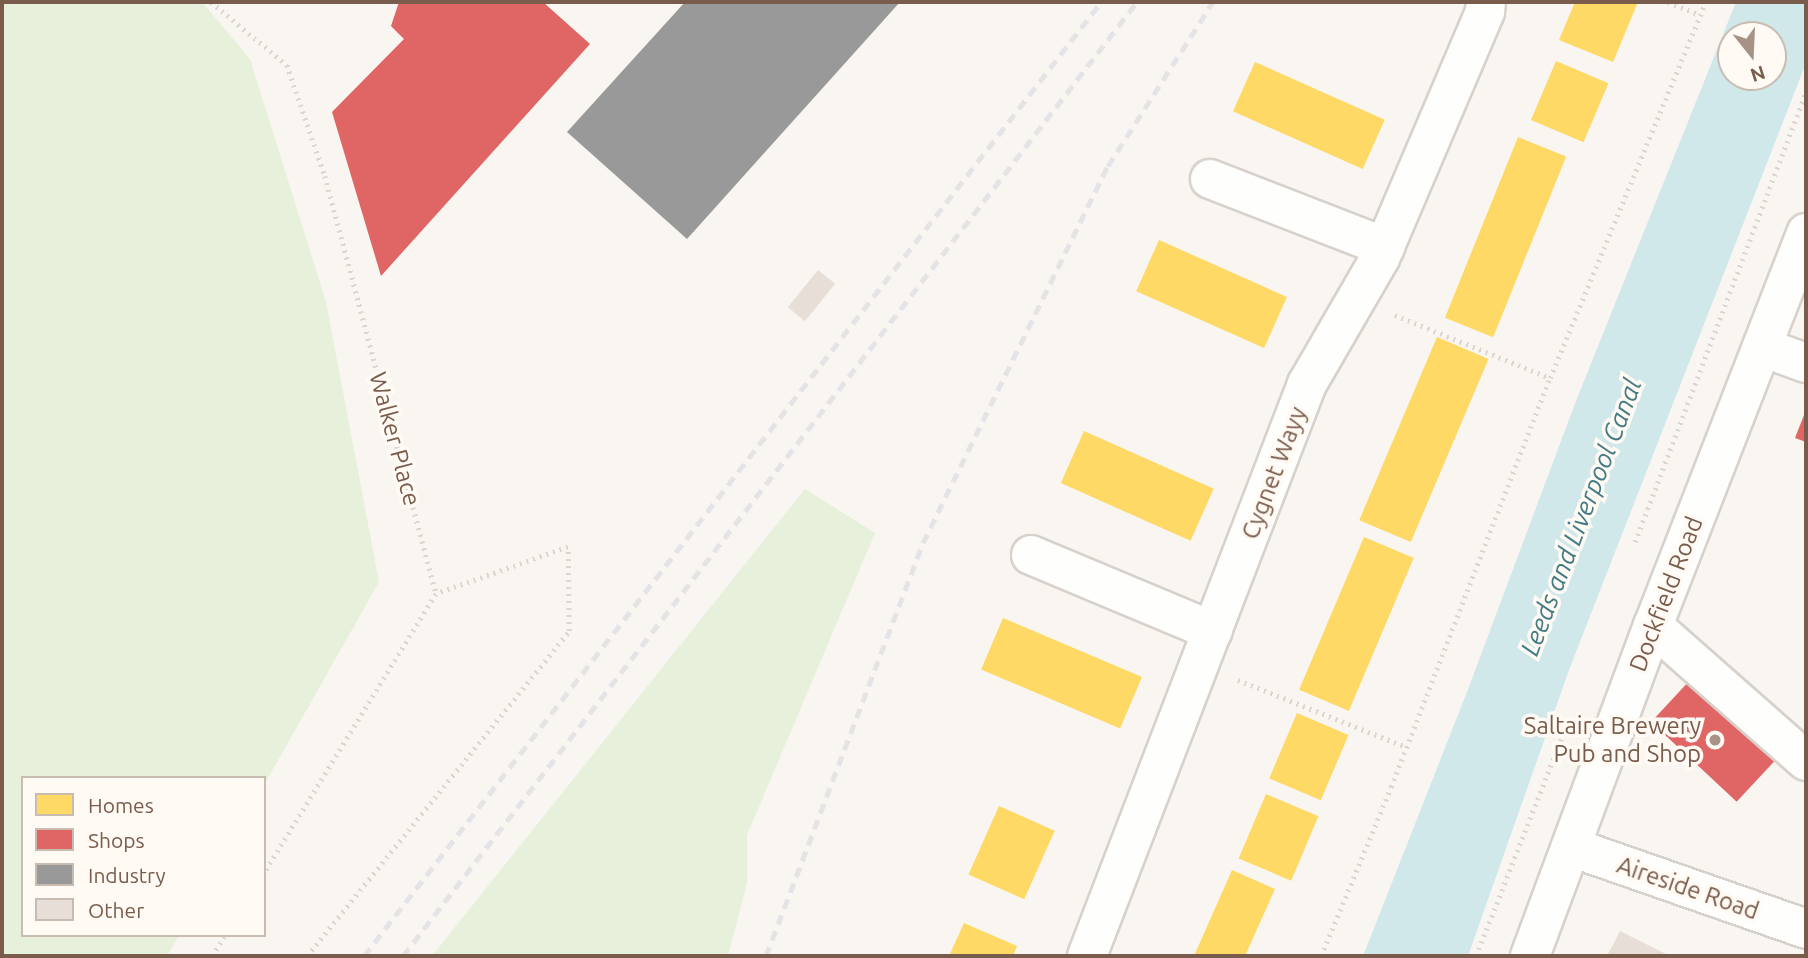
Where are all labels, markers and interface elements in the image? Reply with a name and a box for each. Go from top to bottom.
north arrow [1717,21,1787,91]
text: N [1748,61,1768,87]
street label: Walker Place [363,369,427,509]
water label: Leeds and Liverpool Canal [1514,374,1648,660]
street label: Cygnet Wayy [1236,403,1312,543]
street label: Dockfield Road [1623,512,1709,676]
place label: Saltaire Brewery Pub and Shop [1524,712,1701,768]
marker: Saltaire Brewery Pub and Shop [1707,732,1723,748]
legend [21,776,266,937]
text: Homes [88,793,154,817]
text: Shops [88,828,145,852]
street label: Aireside Road [1613,850,1763,926]
text: Industry [88,863,166,887]
text: Other [88,898,144,922]

